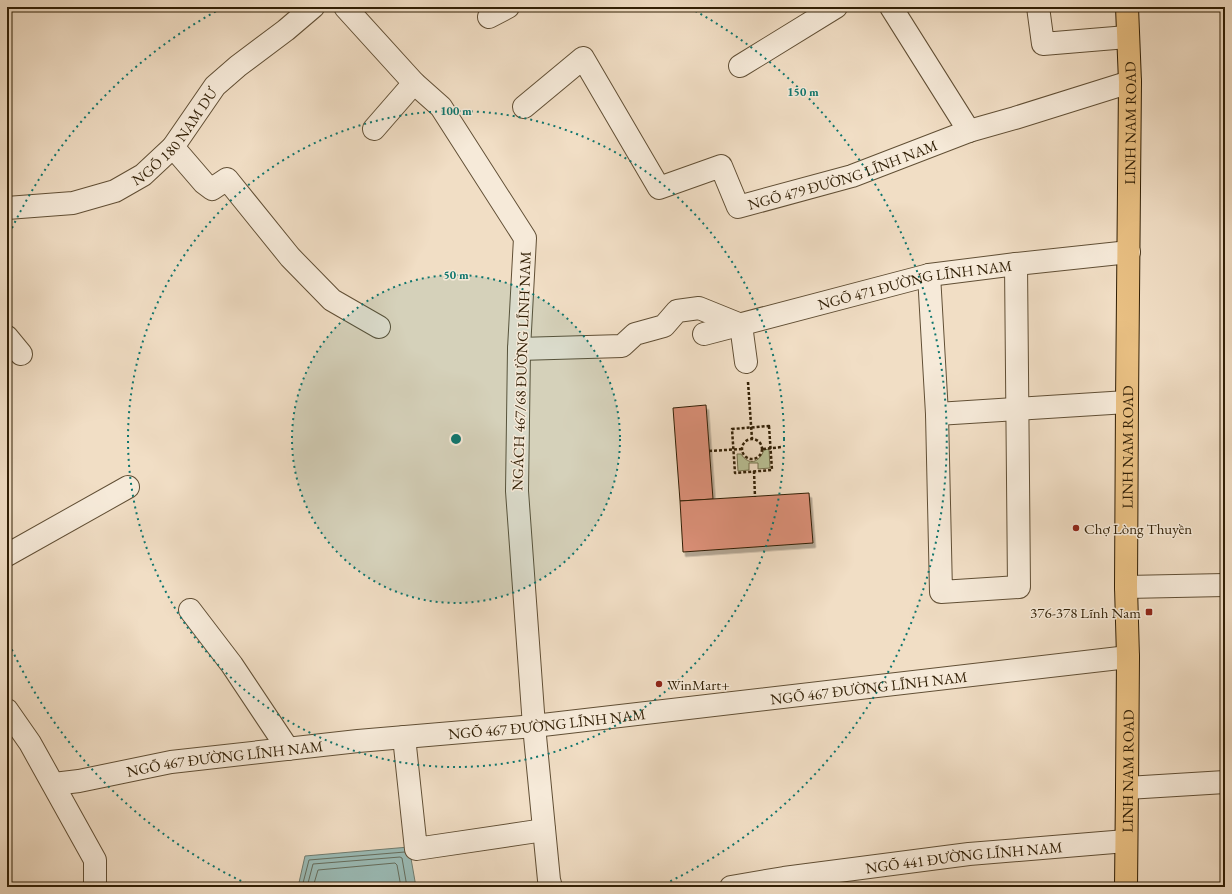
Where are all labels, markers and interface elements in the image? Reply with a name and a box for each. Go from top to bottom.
street label: LINH NAM ROAD [1120,61,1140,185]
street label: NGÕ 180 NAM DƯ [128,83,221,189]
text: 150 m [787,84,819,100]
text: 100 m [440,103,472,119]
street label: NGÕ 479 ĐƯỜNG LĨNH NAM [746,135,940,213]
street label: NGÁCH 467/68 ĐƯỜNG LĨNH NAM [507,251,535,491]
street label: NGÕ 471 ĐƯỜNG LĨNH NAM [816,255,1013,313]
text: 50 m [443,267,469,283]
street label: LINH NAM ROAD [1117,385,1137,509]
centre of rings [449,432,463,446]
place label: Chợ Lòng Thuyền [1084,519,1192,538]
marker: Chợ Lòng Thuyền [1071,523,1081,533]
place label: 376-378 Lĩnh Nam [1030,603,1141,622]
marker: 376-378 Lĩnh Nam [1144,607,1154,617]
street label: NGÕ 467 ĐƯỜNG LĨNH NAM [769,666,968,708]
place label: WinMart+ [667,675,730,694]
marker: WinMart+ [654,679,664,689]
street label: NGÕ 467 ĐƯỜNG LĨNH NAM [447,704,647,743]
street label: LINH NAM ROAD [1117,709,1137,833]
street label: NGÕ 467 ĐƯỜNG LĨNH NAM [125,735,324,780]
street label: NGÕ 441 ĐƯỜNG LĨNH NAM [864,837,1063,877]

